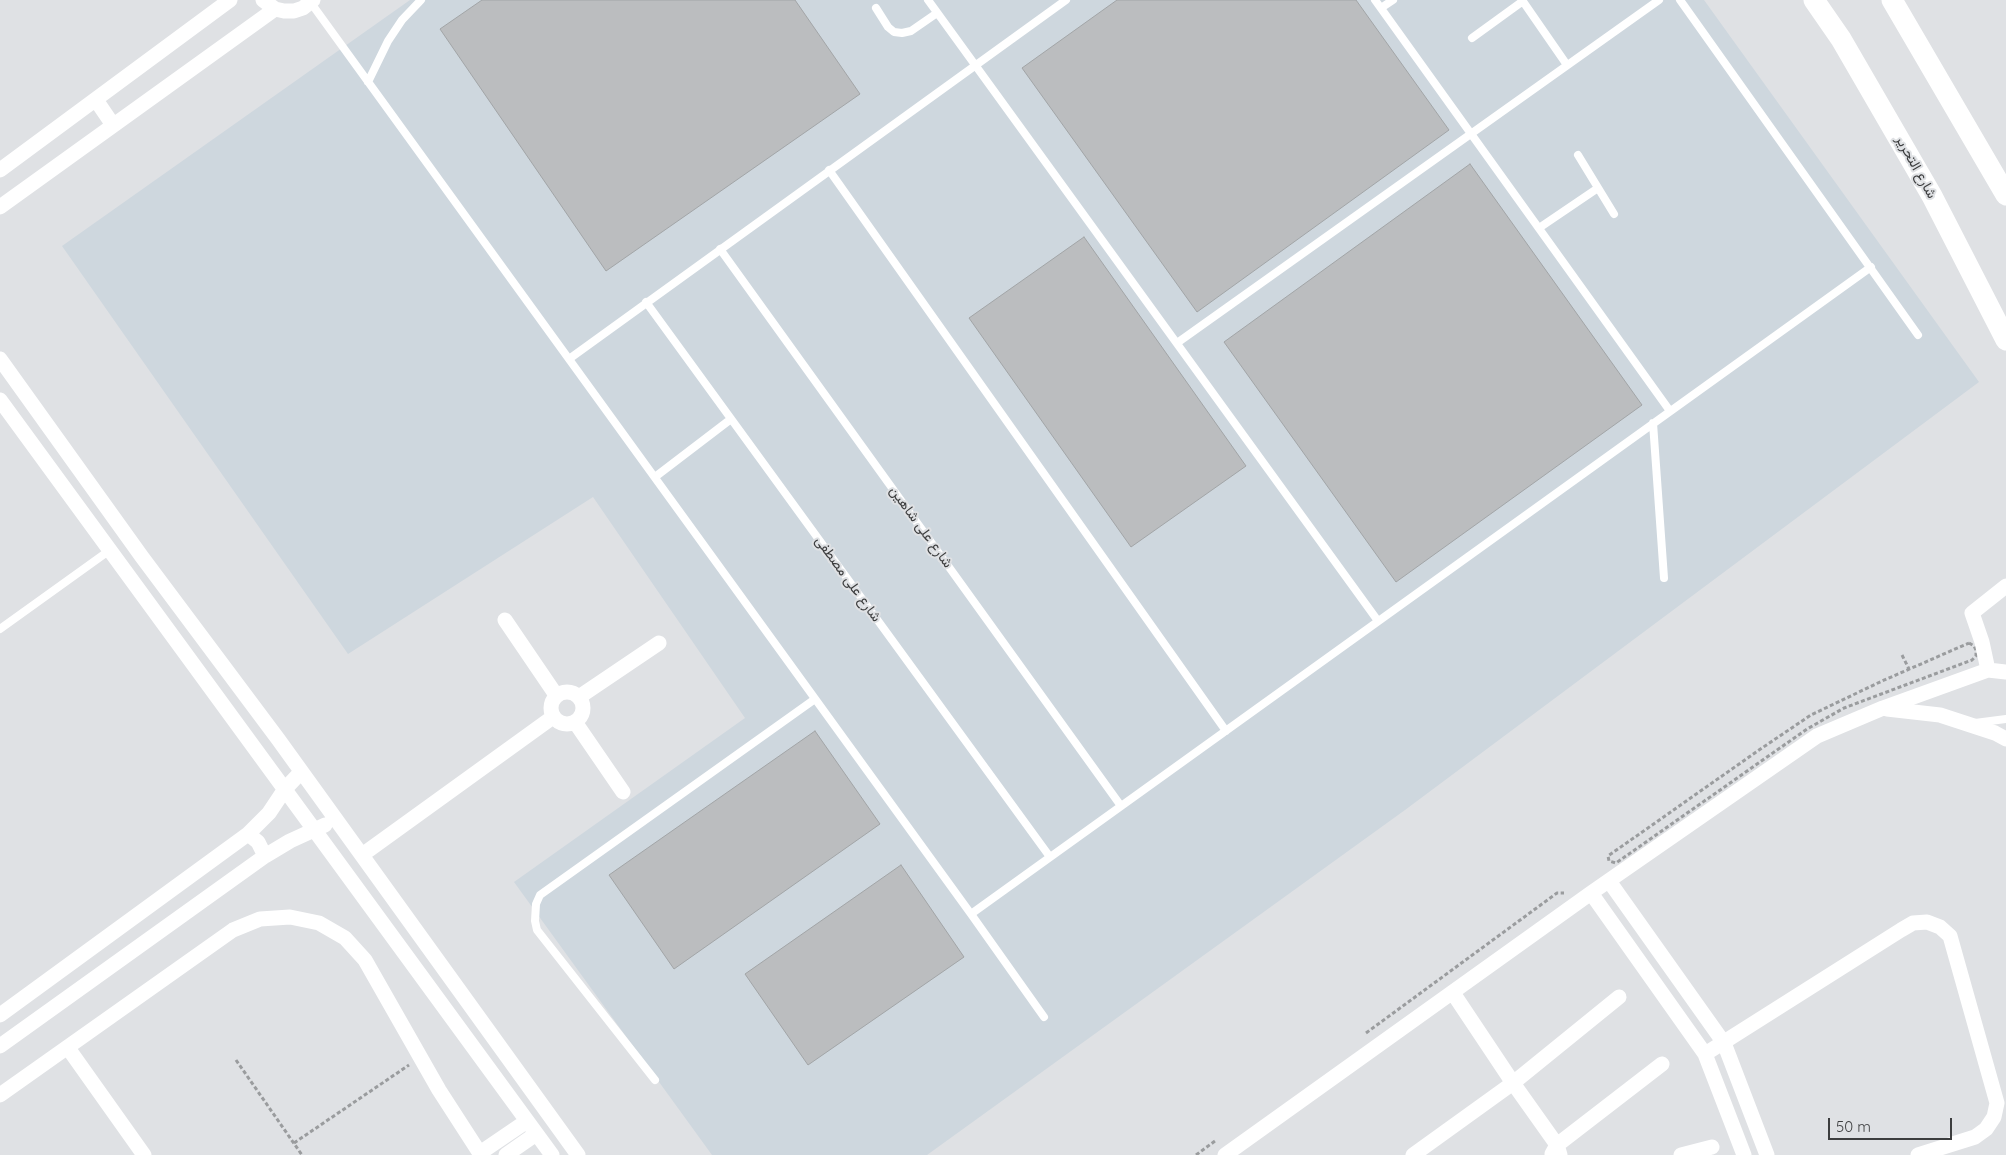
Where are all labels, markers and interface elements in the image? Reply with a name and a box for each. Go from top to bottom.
street label: شارع التحرير [1892,133,1940,201]
street label: شارع على شاهين [886,483,956,571]
street label: شارع على مصطفى [811,533,885,625]
scale bar [1831,1108,1955,1140]
text: 50 m [1836,1117,1871,1136]

